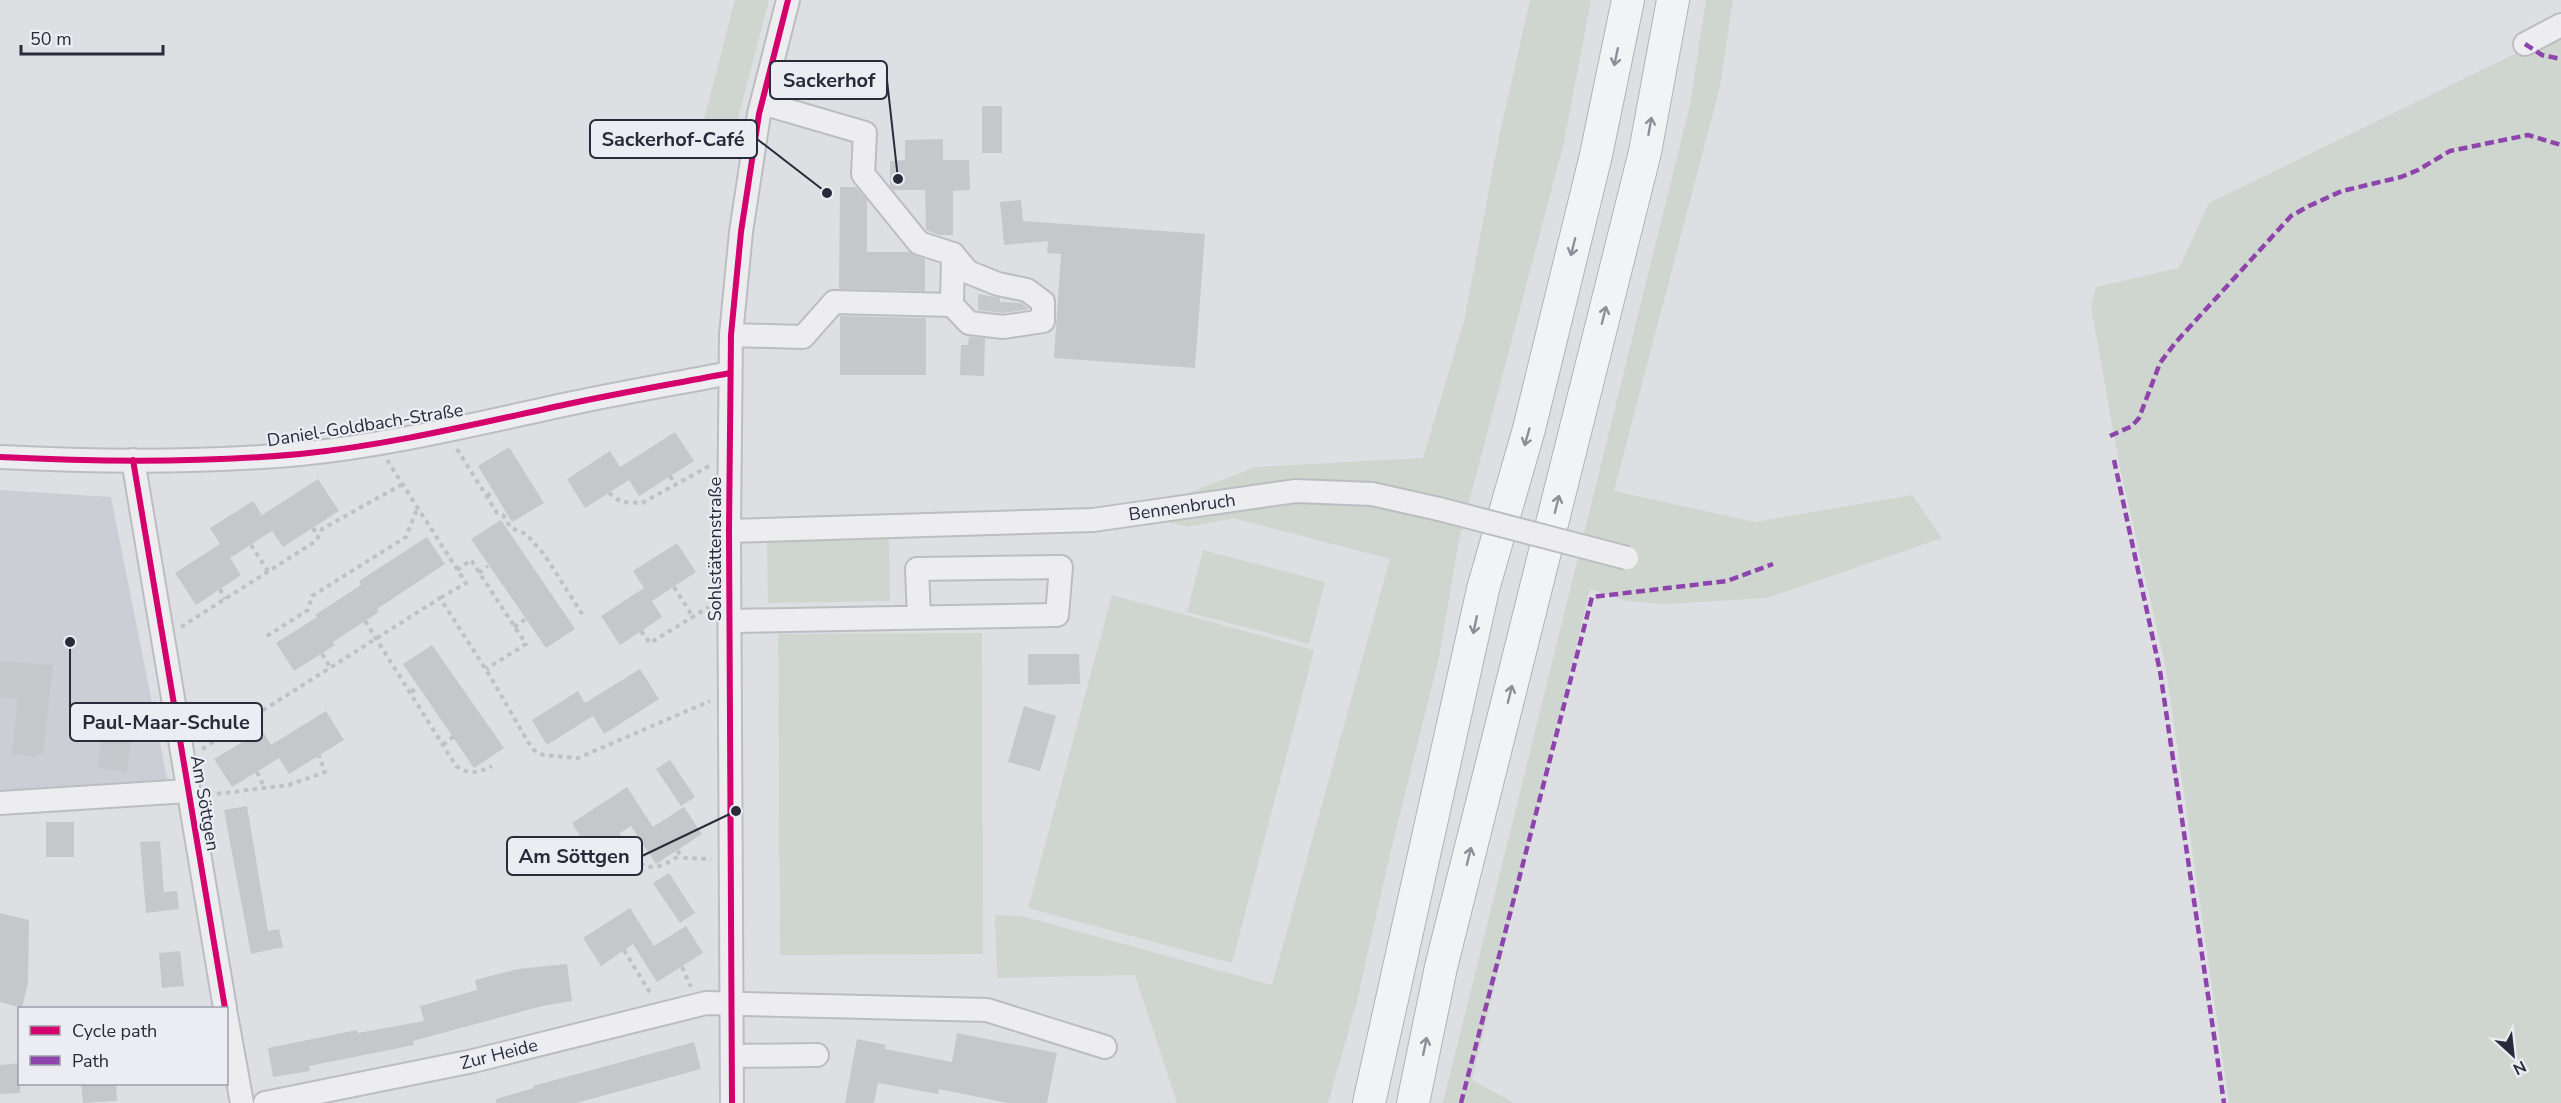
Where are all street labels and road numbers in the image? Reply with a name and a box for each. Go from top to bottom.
street label: Daniel-Goldbach-Straße [265,398,465,452]
street label: Sohlstättenstraße [703,477,727,621]
street label: Bennenbruch [1127,488,1237,526]
street label: Am Söttgen [185,753,225,853]
street label: Zur Heide [458,1033,540,1075]

